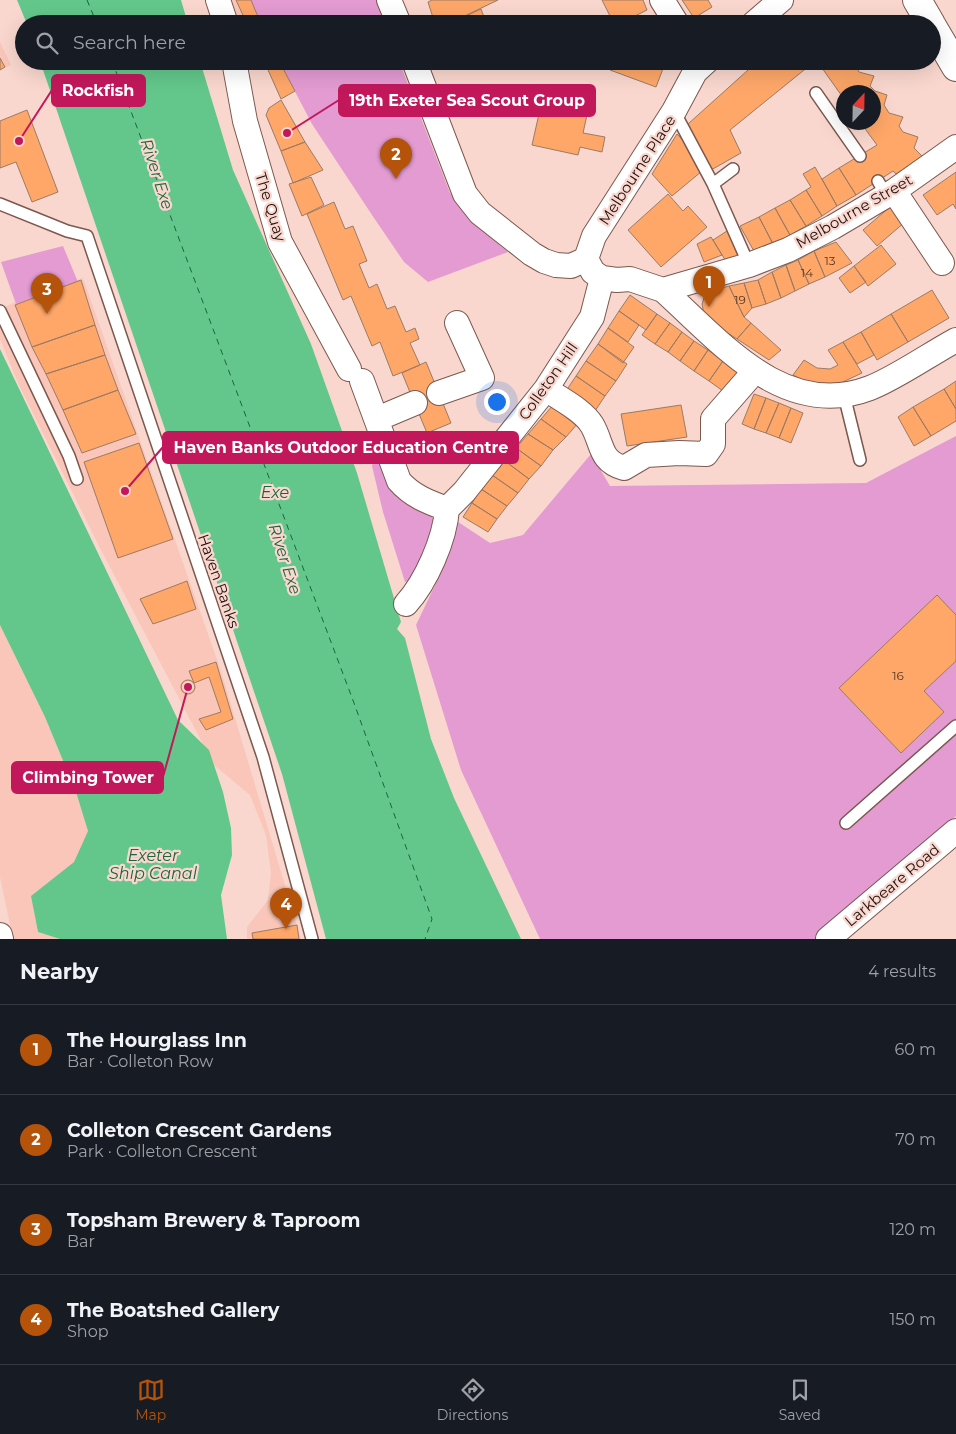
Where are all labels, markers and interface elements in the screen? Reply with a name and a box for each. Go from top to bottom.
search box [15,15,941,70]
icon: search [33,29,61,57]
text: Search here [73,31,186,54]
callout: Rockfish [52,75,145,106]
text: Rockfish [62,81,134,100]
callout: 19th Exeter Sea Scout Group [339,85,595,116]
north arrow [836,85,881,130]
text: 19th Exeter Sea Scout Group [349,91,585,110]
street label: Melbourne Place [594,112,680,228]
water label: River Exe [137,136,177,212]
pin: 2 [380,138,412,179]
street label: The Quay [252,170,291,245]
street label: Melbourne Street [792,170,916,252]
house number: 13 [824,253,836,268]
house number: 14 [801,265,813,280]
pin: 1 [693,266,725,307]
pin: 3 [31,273,63,314]
house number: 19 [734,292,746,307]
street label: Colleton Hill [514,339,582,423]
your location [484,389,510,415]
callout: Haven Banks Outdoor Education Centre [163,432,518,463]
text: Haven Banks Outdoor Education Centre [174,438,508,457]
water label: Exe [261,483,289,502]
water label: River Exe [265,521,305,597]
street label: Haven Banks [194,531,244,631]
house number: 16 [892,668,904,683]
callout: Climbing Tower [12,762,163,793]
text: Climbing Tower [22,768,154,787]
street label: Larkbeare Road [841,840,943,930]
water label: Exeter Ship Canal [109,846,198,883]
pin: 4 [270,888,302,929]
text: Nearby [20,959,99,984]
text: 4 results [868,962,936,981]
text: The Hourglass Inn [67,1029,247,1052]
text: 1 [33,1040,39,1059]
text: 60 m [894,1040,936,1059]
text: Bar · Colleton Row [67,1052,213,1071]
text: Colleton Crescent Gardens [67,1119,332,1142]
text: 2 [31,1130,41,1149]
text: 70 m [895,1130,936,1149]
text: Park · Colleton Crescent [67,1142,257,1161]
text: Topsham Brewery & Taproom [67,1209,360,1232]
text: 3 [31,1220,41,1239]
text: 120 m [889,1220,936,1239]
text: Bar [67,1232,95,1251]
text: The Boatshed Gallery [67,1299,279,1322]
text: 4 [30,1310,42,1329]
text: 150 m [889,1310,936,1329]
text: Shop [67,1322,109,1341]
tab: Map [135,1376,166,1424]
tab: Directions [437,1376,508,1424]
tab: Saved [779,1376,821,1424]

